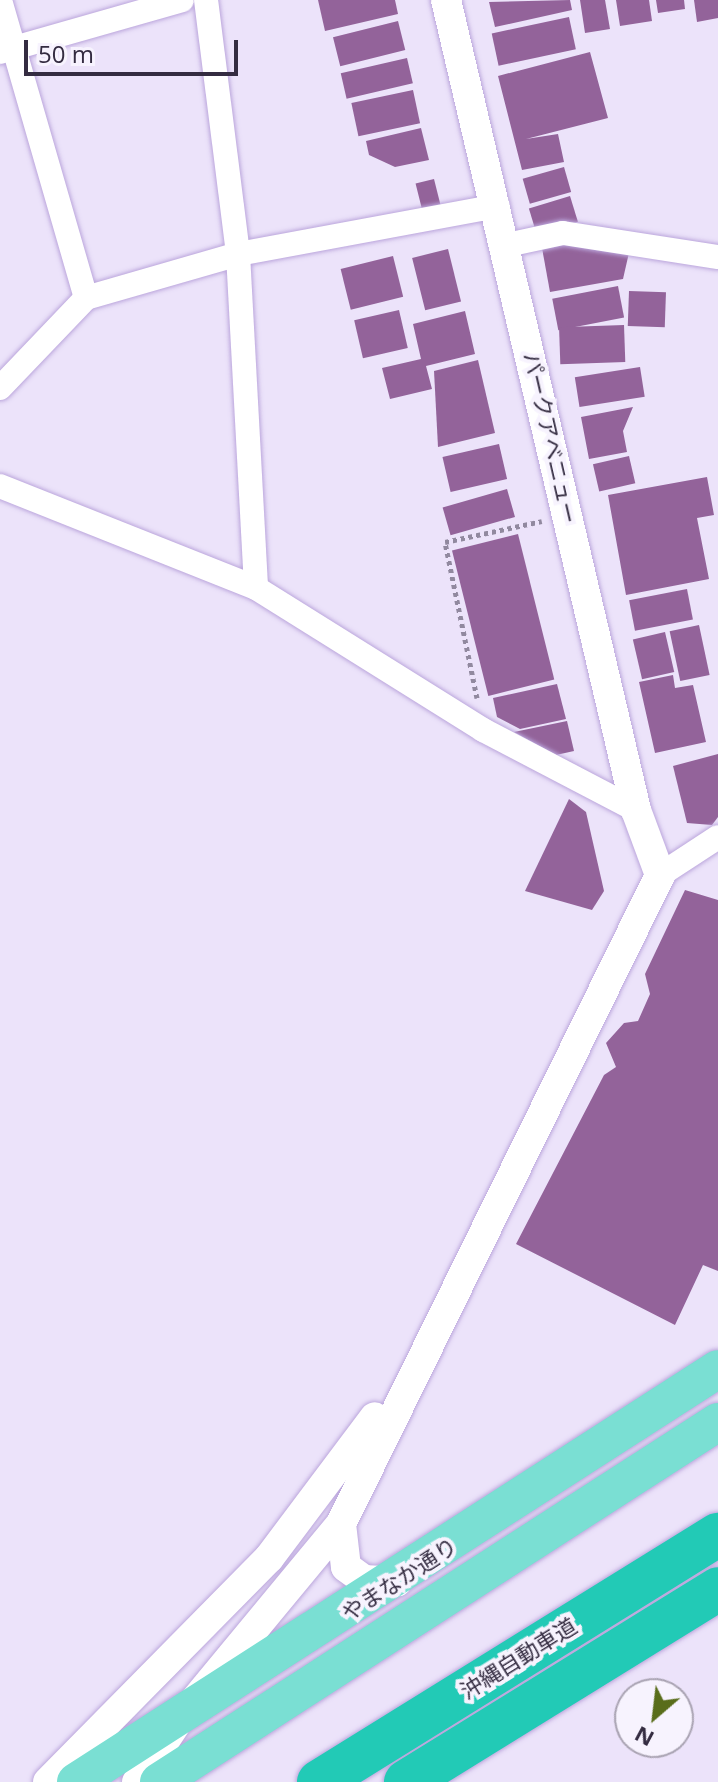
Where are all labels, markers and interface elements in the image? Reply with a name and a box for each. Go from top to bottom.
scale bar [28,24,242,74]
text: 50 m [38,37,94,70]
street label: パークアベニュー [518,349,584,527]
street label: やまなか通り [336,1532,462,1626]
street label: 沖縄自動車道 [455,1612,581,1704]
north arrow [614,1678,694,1758]
text: N [629,1720,659,1755]

